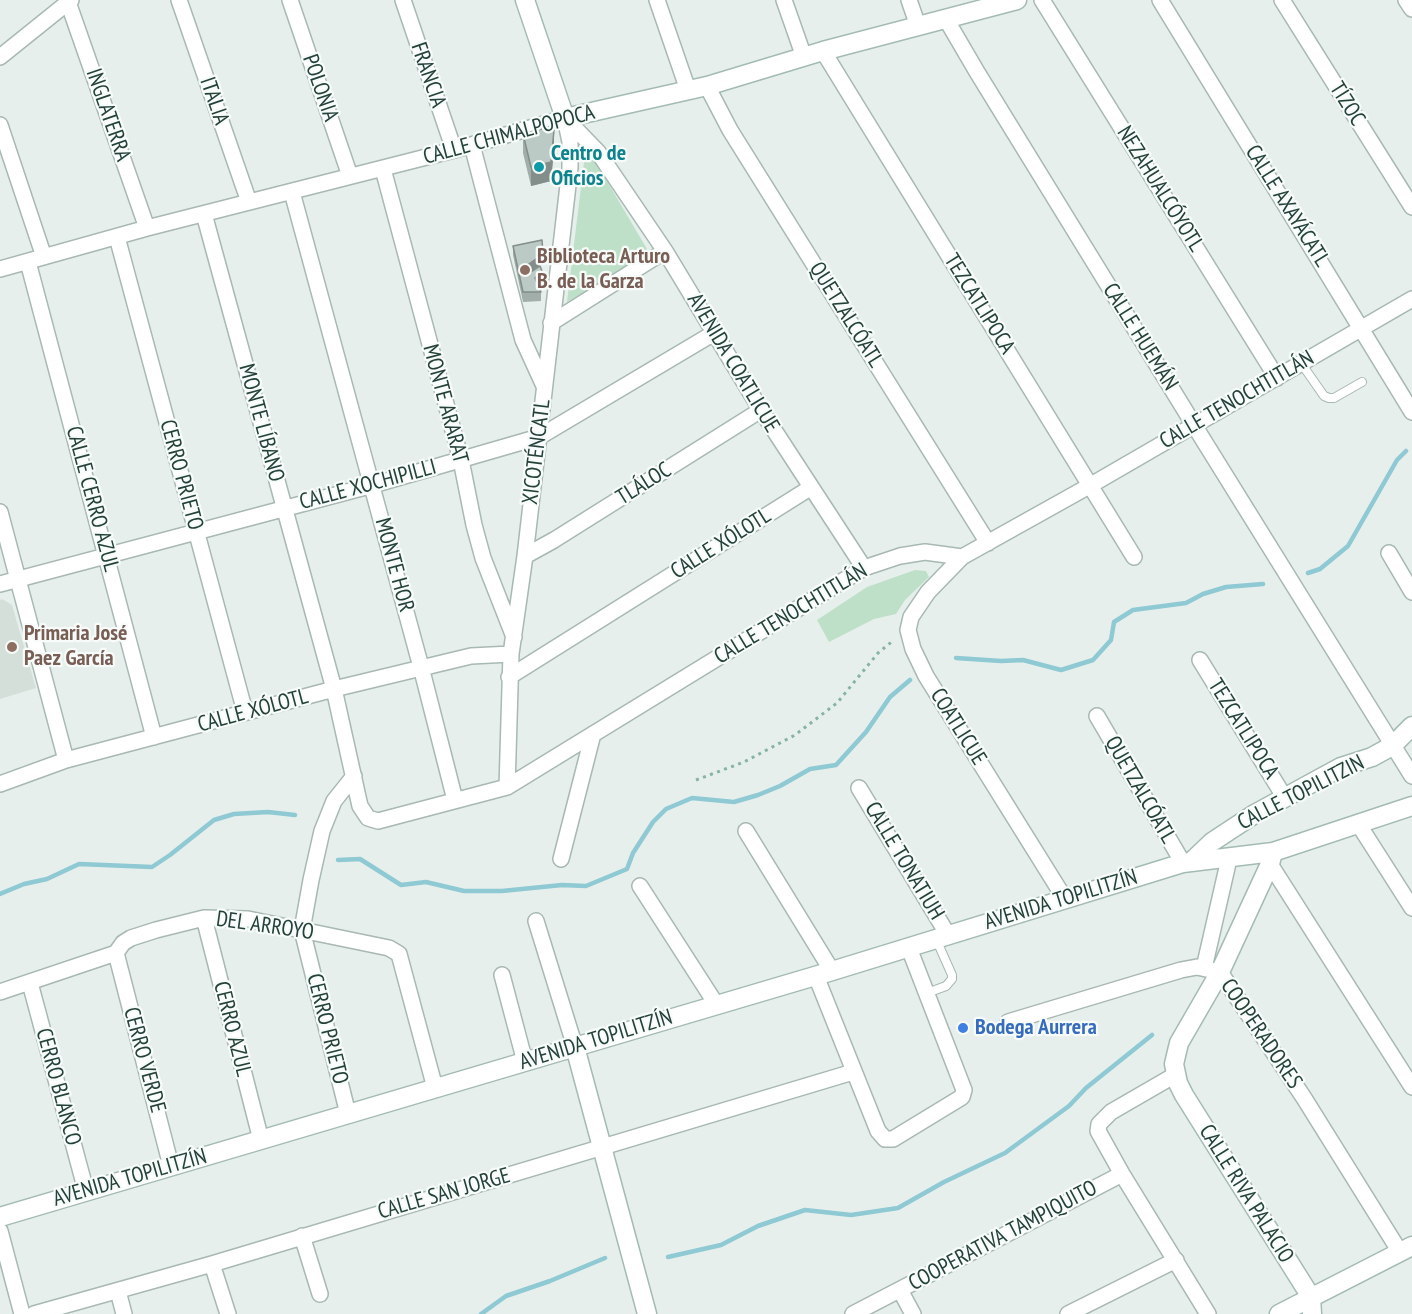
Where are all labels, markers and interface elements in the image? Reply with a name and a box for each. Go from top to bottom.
street label: FRANCIA [405,39,451,111]
street label: POLONIA [296,51,344,125]
street label: INGLATERRA [80,65,136,165]
street label: ITALIA [194,74,234,128]
street label: TÍZOC [1324,77,1370,131]
street label: CALLE CHIMALPOPOCA [420,99,598,171]
street label: NEZAHUALCÓYOTL [1111,121,1209,257]
street label: CALLE AXAYÁCATL [1239,140,1335,272]
place label: Centro de Oficios [551,141,626,192]
marker: Centro de Oficios [532,160,546,174]
place label: Biblioteca Arturo B. de la Garza [537,244,670,296]
street label: TEZCATLIPOCA [938,249,1020,359]
street label: QUETZALCÓATL [803,257,889,373]
marker: Biblioteca Arturo B. de la Garza [518,263,532,277]
street label: CALLE HUEMÁN [1097,279,1183,395]
street label: AVENIDA COATLICUE [681,289,785,437]
street label: MONTE ARARAT [416,342,474,466]
street label: CALLE TENOCHTITLÁN [1155,345,1319,455]
street label: MONTE LÍBANO [233,361,289,485]
street label: XICOTÉNCATL [517,398,557,506]
street label: CERRO PRIETO [154,417,208,533]
street label: CALLE CERRO AZUL [60,423,124,575]
street label: CALLE XOCHIPILLI [297,454,439,516]
street label: TLÁLOC [612,457,676,511]
street label: CALLE XÓLOTL [666,503,776,585]
street label: MONTE HOR [369,515,419,615]
street label: CALLE TENOCHTITLÁN [710,558,872,670]
place label: Primaria José Paez García [24,621,127,672]
marker: Primaria José Paez García [5,640,19,654]
street label: TEZCATLIPOCA [1202,674,1284,784]
street label: CALLE XÓLOTL [195,684,311,738]
street label: COATLICUE [924,684,992,770]
street label: QUETZALCÓATL [1099,732,1181,848]
street label: CALLE TOPILITZIN [1233,750,1369,836]
street label: CALLE TONATIUH [859,797,949,925]
street label: AVENIDA TOPILITZÍN [981,864,1141,936]
street label: DEL ARROYO [214,906,316,946]
street label: CERRO PRIETO [301,971,353,1087]
street label: COOPERADORES [1215,974,1307,1094]
street label: CERRO AZUL [207,979,257,1079]
street label: CERRO VERDE [117,1004,171,1116]
street label: AVENIDA TOPILITZÍN [516,1004,676,1076]
place label: Bodega Aurrera [975,1015,1097,1041]
marker: Bodega Aurrera [956,1021,970,1035]
street label: CERRO BLANCO [30,1025,86,1149]
street label: CALLE RIVA PALACIO [1193,1120,1299,1268]
street label: AVENIDA TOPILITZÍN [50,1143,210,1213]
street label: CALLE SAN JORGE [375,1163,513,1225]
street label: COOPERATIVA TAMPIQUITO [904,1175,1102,1297]

